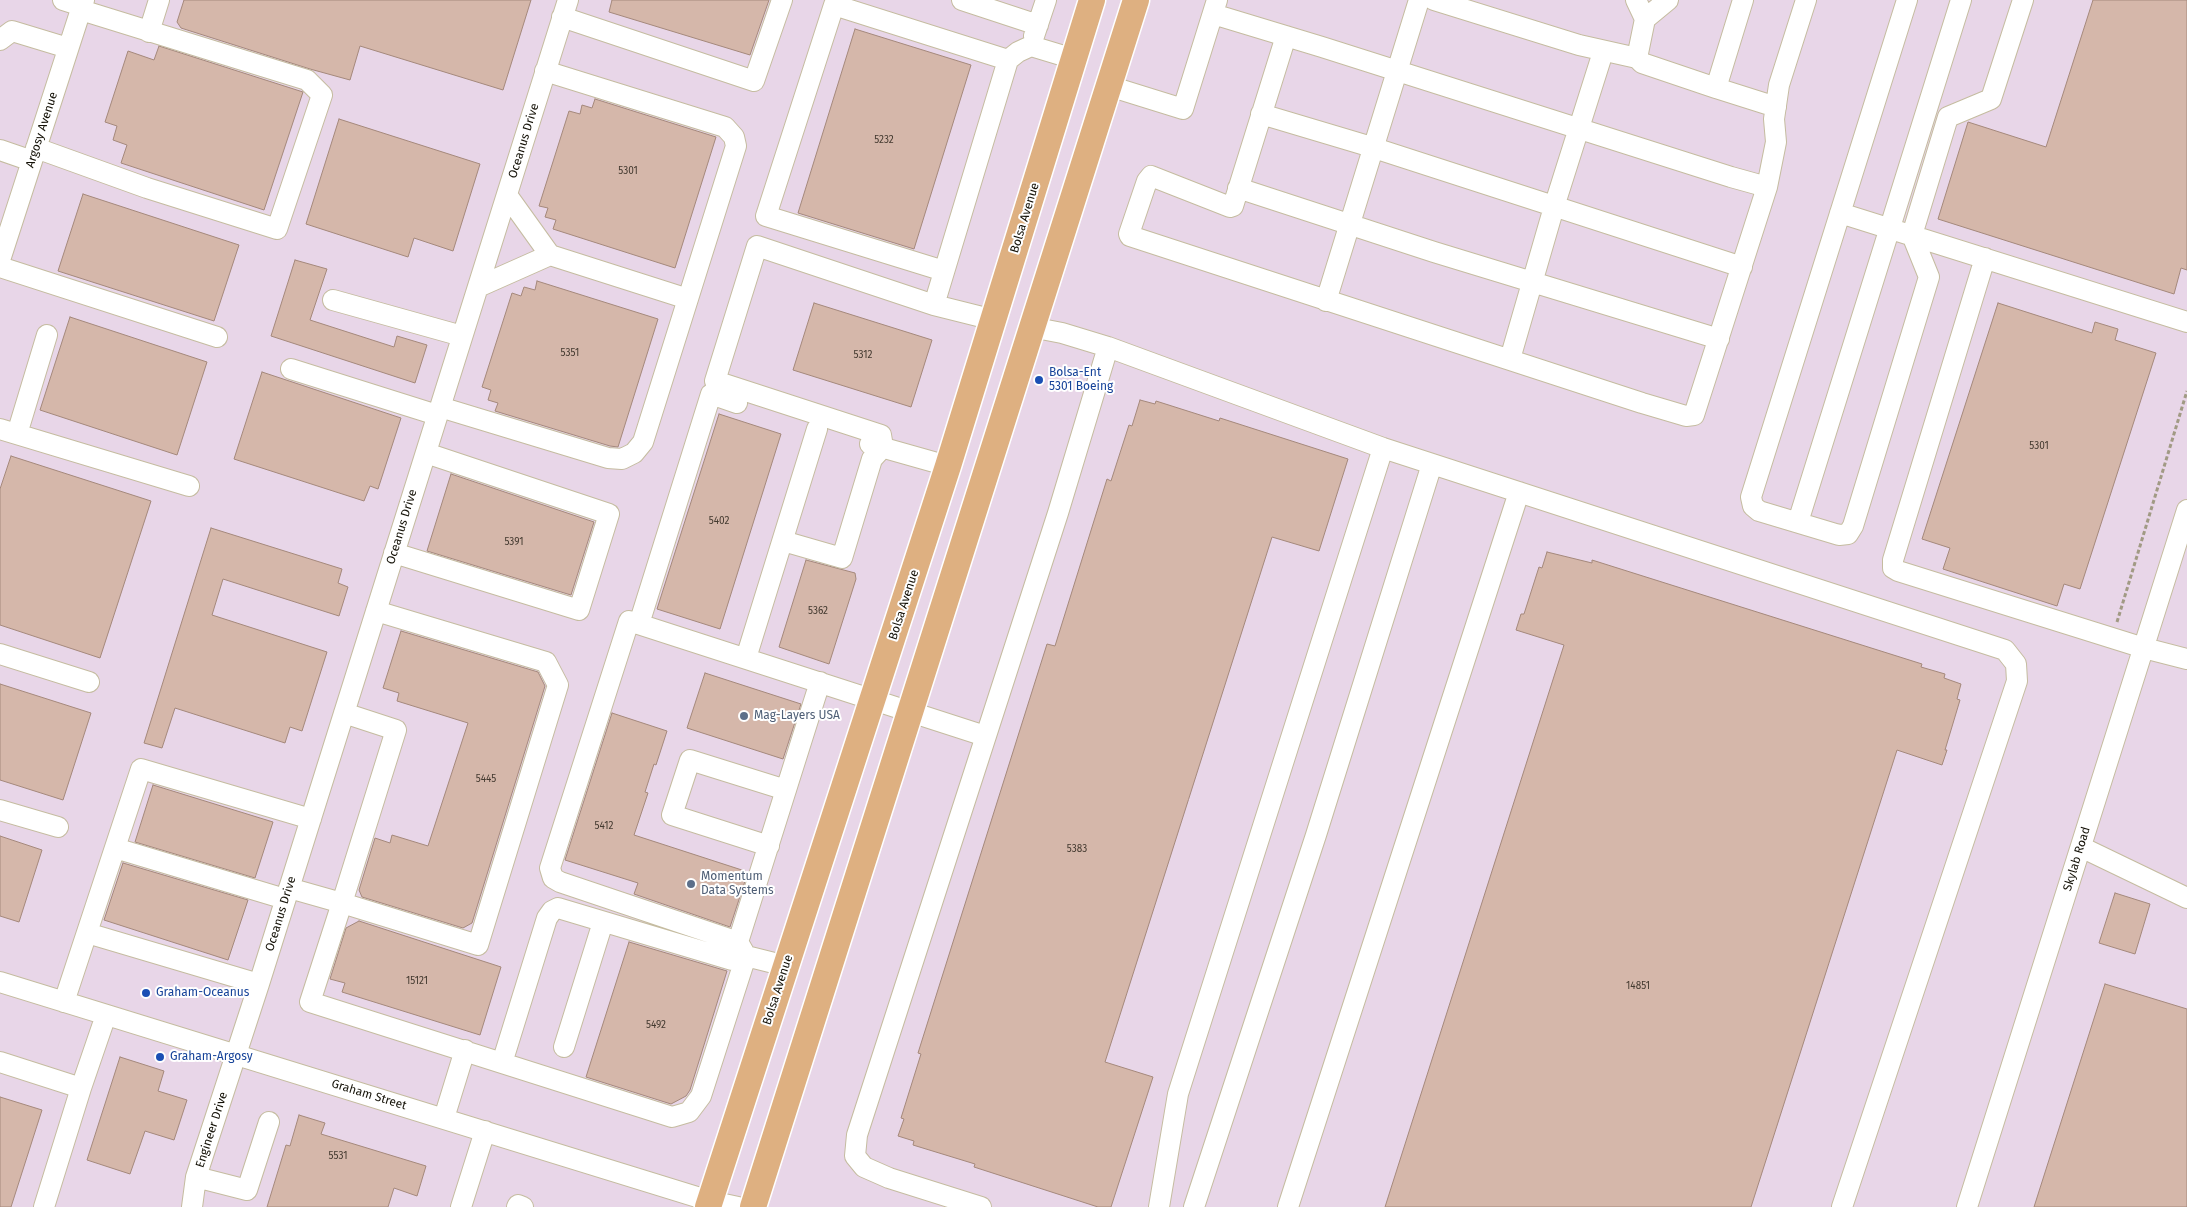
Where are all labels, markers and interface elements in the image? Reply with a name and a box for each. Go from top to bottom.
street label: Argosy Avenue [23,90,61,170]
street label: Oceanus Drive [506,102,542,180]
house number: 5232 [874,134,894,146]
house number: 5301 [618,165,638,177]
street label: Bolsa Avenue [1007,181,1043,255]
house number: 5351 [561,347,579,359]
house number: 5312 [854,349,872,361]
place label: Bolsa-Ent 5301 Boeing [1049,366,1113,394]
marker: Bolsa-Ent 5301 Boeing [1033,374,1045,386]
house number: 5301 [2029,440,2049,452]
street label: Oceanus Drive [384,488,420,566]
house number: 5402 [709,515,729,527]
house number: 5391 [504,536,524,548]
street label: Bolsa Avenue [886,568,922,642]
house number: 5362 [808,605,828,617]
place label: Mag-Layers USA [754,709,840,723]
marker: Mag-Layers USA [738,710,750,722]
house number: 5445 [476,773,496,785]
house number: 5412 [594,820,614,832]
street label: Skylab Road [2060,825,2094,893]
house number: 5383 [1067,843,1087,855]
place label: Momentum Data Systems [701,870,774,898]
street label: Oceanus Drive [263,875,299,953]
marker: Momentum Data Systems [685,878,697,890]
street label: Bolsa Avenue [760,953,796,1027]
house number: 15121 [406,975,428,987]
house number: 14851 [1626,980,1650,992]
place label: Graham-Oceanus [156,986,249,1000]
marker: Graham-Oceanus [140,987,152,999]
house number: 5492 [646,1019,666,1031]
place label: Graham-Argosy [170,1050,253,1064]
marker: Graham-Argosy [154,1051,166,1063]
street label: Graham Street [330,1077,408,1113]
street label: Engineer Drive [193,1090,231,1170]
house number: 5531 [329,1150,347,1162]

